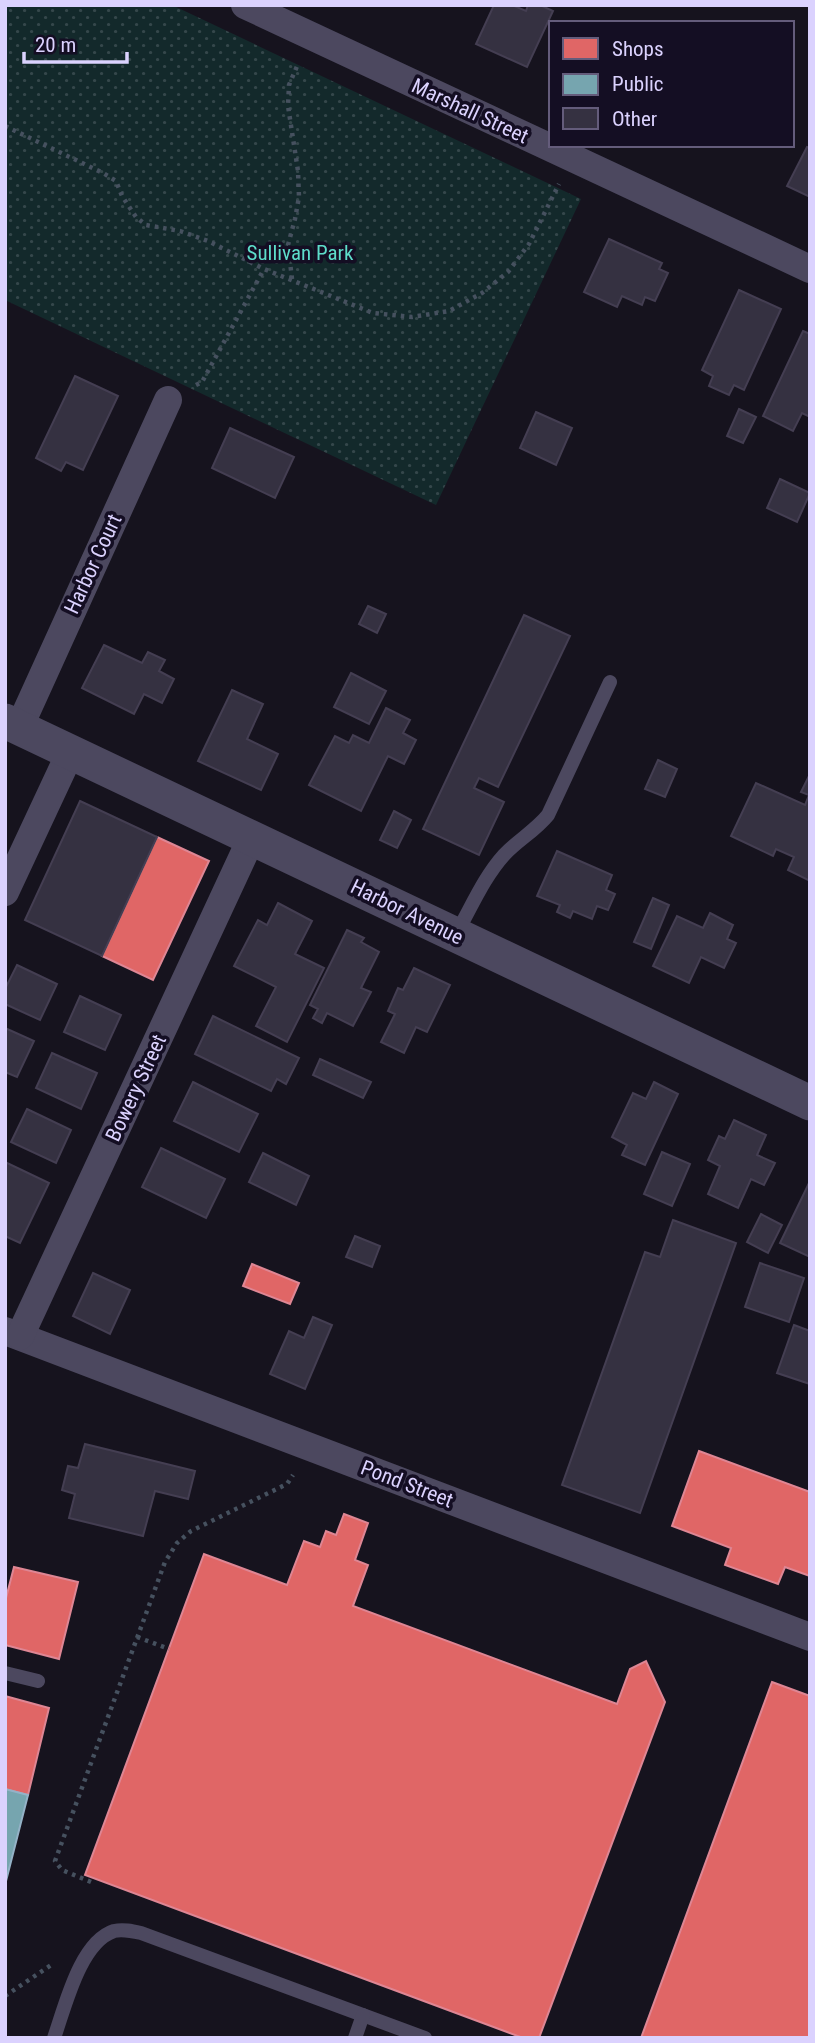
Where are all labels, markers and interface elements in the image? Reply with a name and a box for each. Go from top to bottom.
scale bar [24,21,128,65]
legend [549,21,794,147]
text: 20 m [35,33,76,57]
text: Shops [612,37,664,61]
text: Public [612,72,664,96]
street label: Marshall Street [408,74,532,148]
text: Other [612,107,657,131]
park label: Sullivan Park [247,241,354,265]
street label: Harbor Court [59,510,127,618]
street label: Harbor Avenue [347,874,467,950]
street label: Bowery Street [101,1031,171,1145]
street label: Pond Street [358,1455,456,1513]

